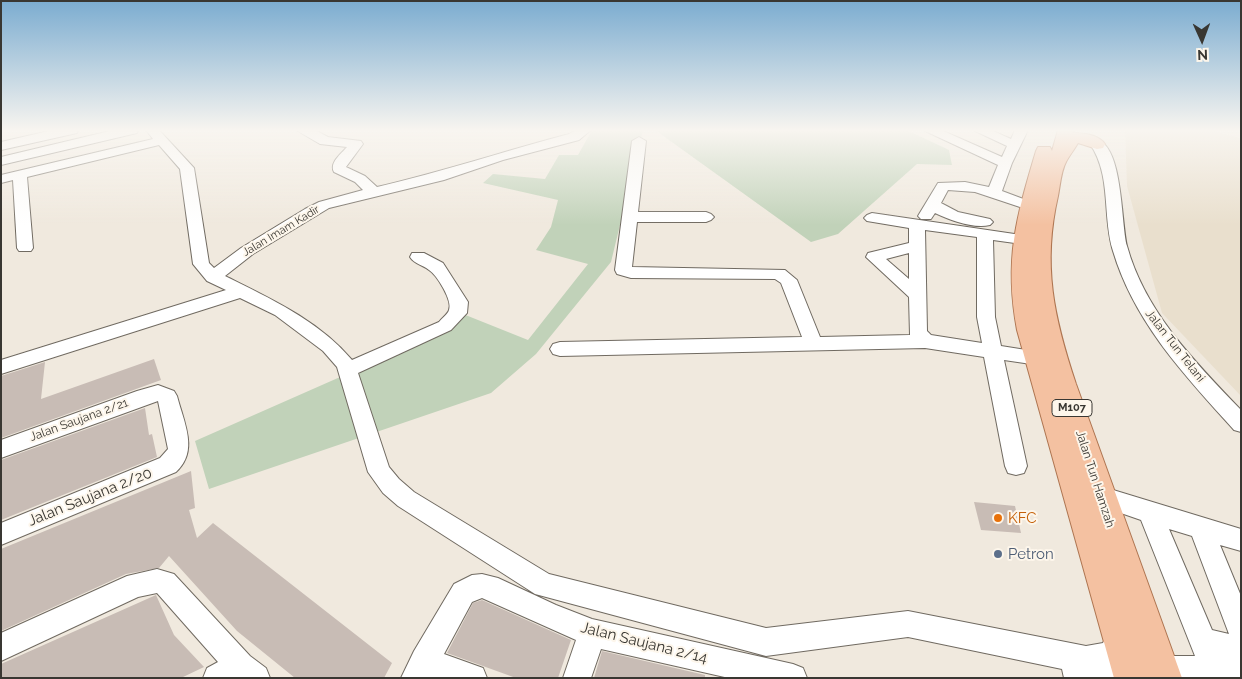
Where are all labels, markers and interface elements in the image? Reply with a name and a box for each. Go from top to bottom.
north arrow [1177,15,1227,65]
text: N [1197,47,1208,63]
street label: Jalan Imam Kadir [240,203,322,259]
street label: Jalan Tun Telani [1142,307,1208,385]
street label: Jalan Saujana 2/21 [28,396,130,444]
road number: M107 [1052,399,1092,416]
street label: Jalan Tun Hamzah [1072,429,1118,529]
street label: Jalan Saujana 2/20 [25,464,155,530]
place label: KFC [1008,509,1037,527]
marker: KFC [992,512,1004,524]
place label: Petron [1008,545,1054,563]
marker: Petron [992,548,1004,560]
street label: Jalan Saujana 2/14 [579,619,709,667]

